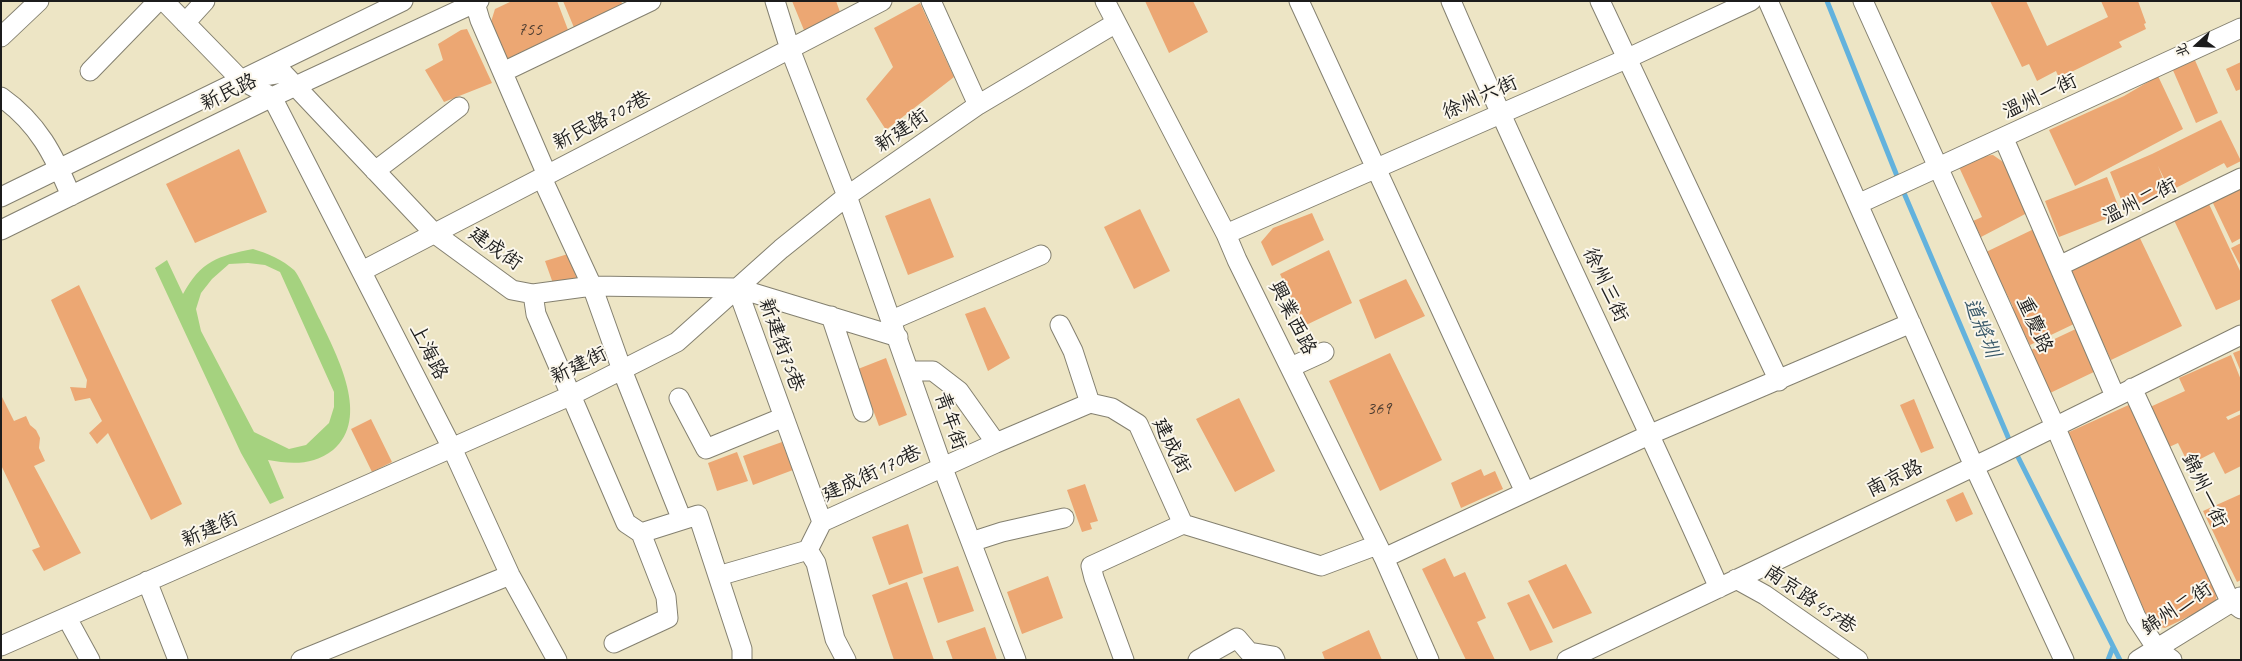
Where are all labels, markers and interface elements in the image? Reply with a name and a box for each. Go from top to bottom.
house number: 755 [518,19,542,41]
north arrow [2172,20,2222,70]
text: 北 [2172,41,2193,60]
street label: 新民路 [197,69,261,117]
street label: 溫州一街 [1999,69,2081,125]
street label: 徐州六街 [1439,71,1521,125]
street label: 新民路707巷 [549,86,655,156]
street label: 新建街 [871,104,933,158]
street label: 溫州二街 [2099,174,2181,230]
street label: 建成街 [464,222,526,276]
street label: 徐州三街 [1577,244,1633,326]
street label: 興業西路 [1263,277,1321,359]
street label: 重慶路 [2011,293,2057,357]
water label: 道將圳 [1957,294,2005,362]
street label: 新建街75巷 [753,295,809,395]
street label: 上海路 [404,320,452,384]
street label: 新建街 [547,342,611,390]
street label: 青年街 [929,389,971,453]
house number: 369 [1367,398,1391,420]
street label: 建成街 [1147,414,1195,478]
street label: 建成街170巷 [818,441,926,507]
street label: 錦州一街 [2176,450,2232,532]
street label: 南京路 [1863,455,1927,503]
street label: 新建街 [178,507,242,553]
street label: 南京路457巷 [1759,560,1861,640]
street label: 錦州二街 [2137,577,2217,641]

